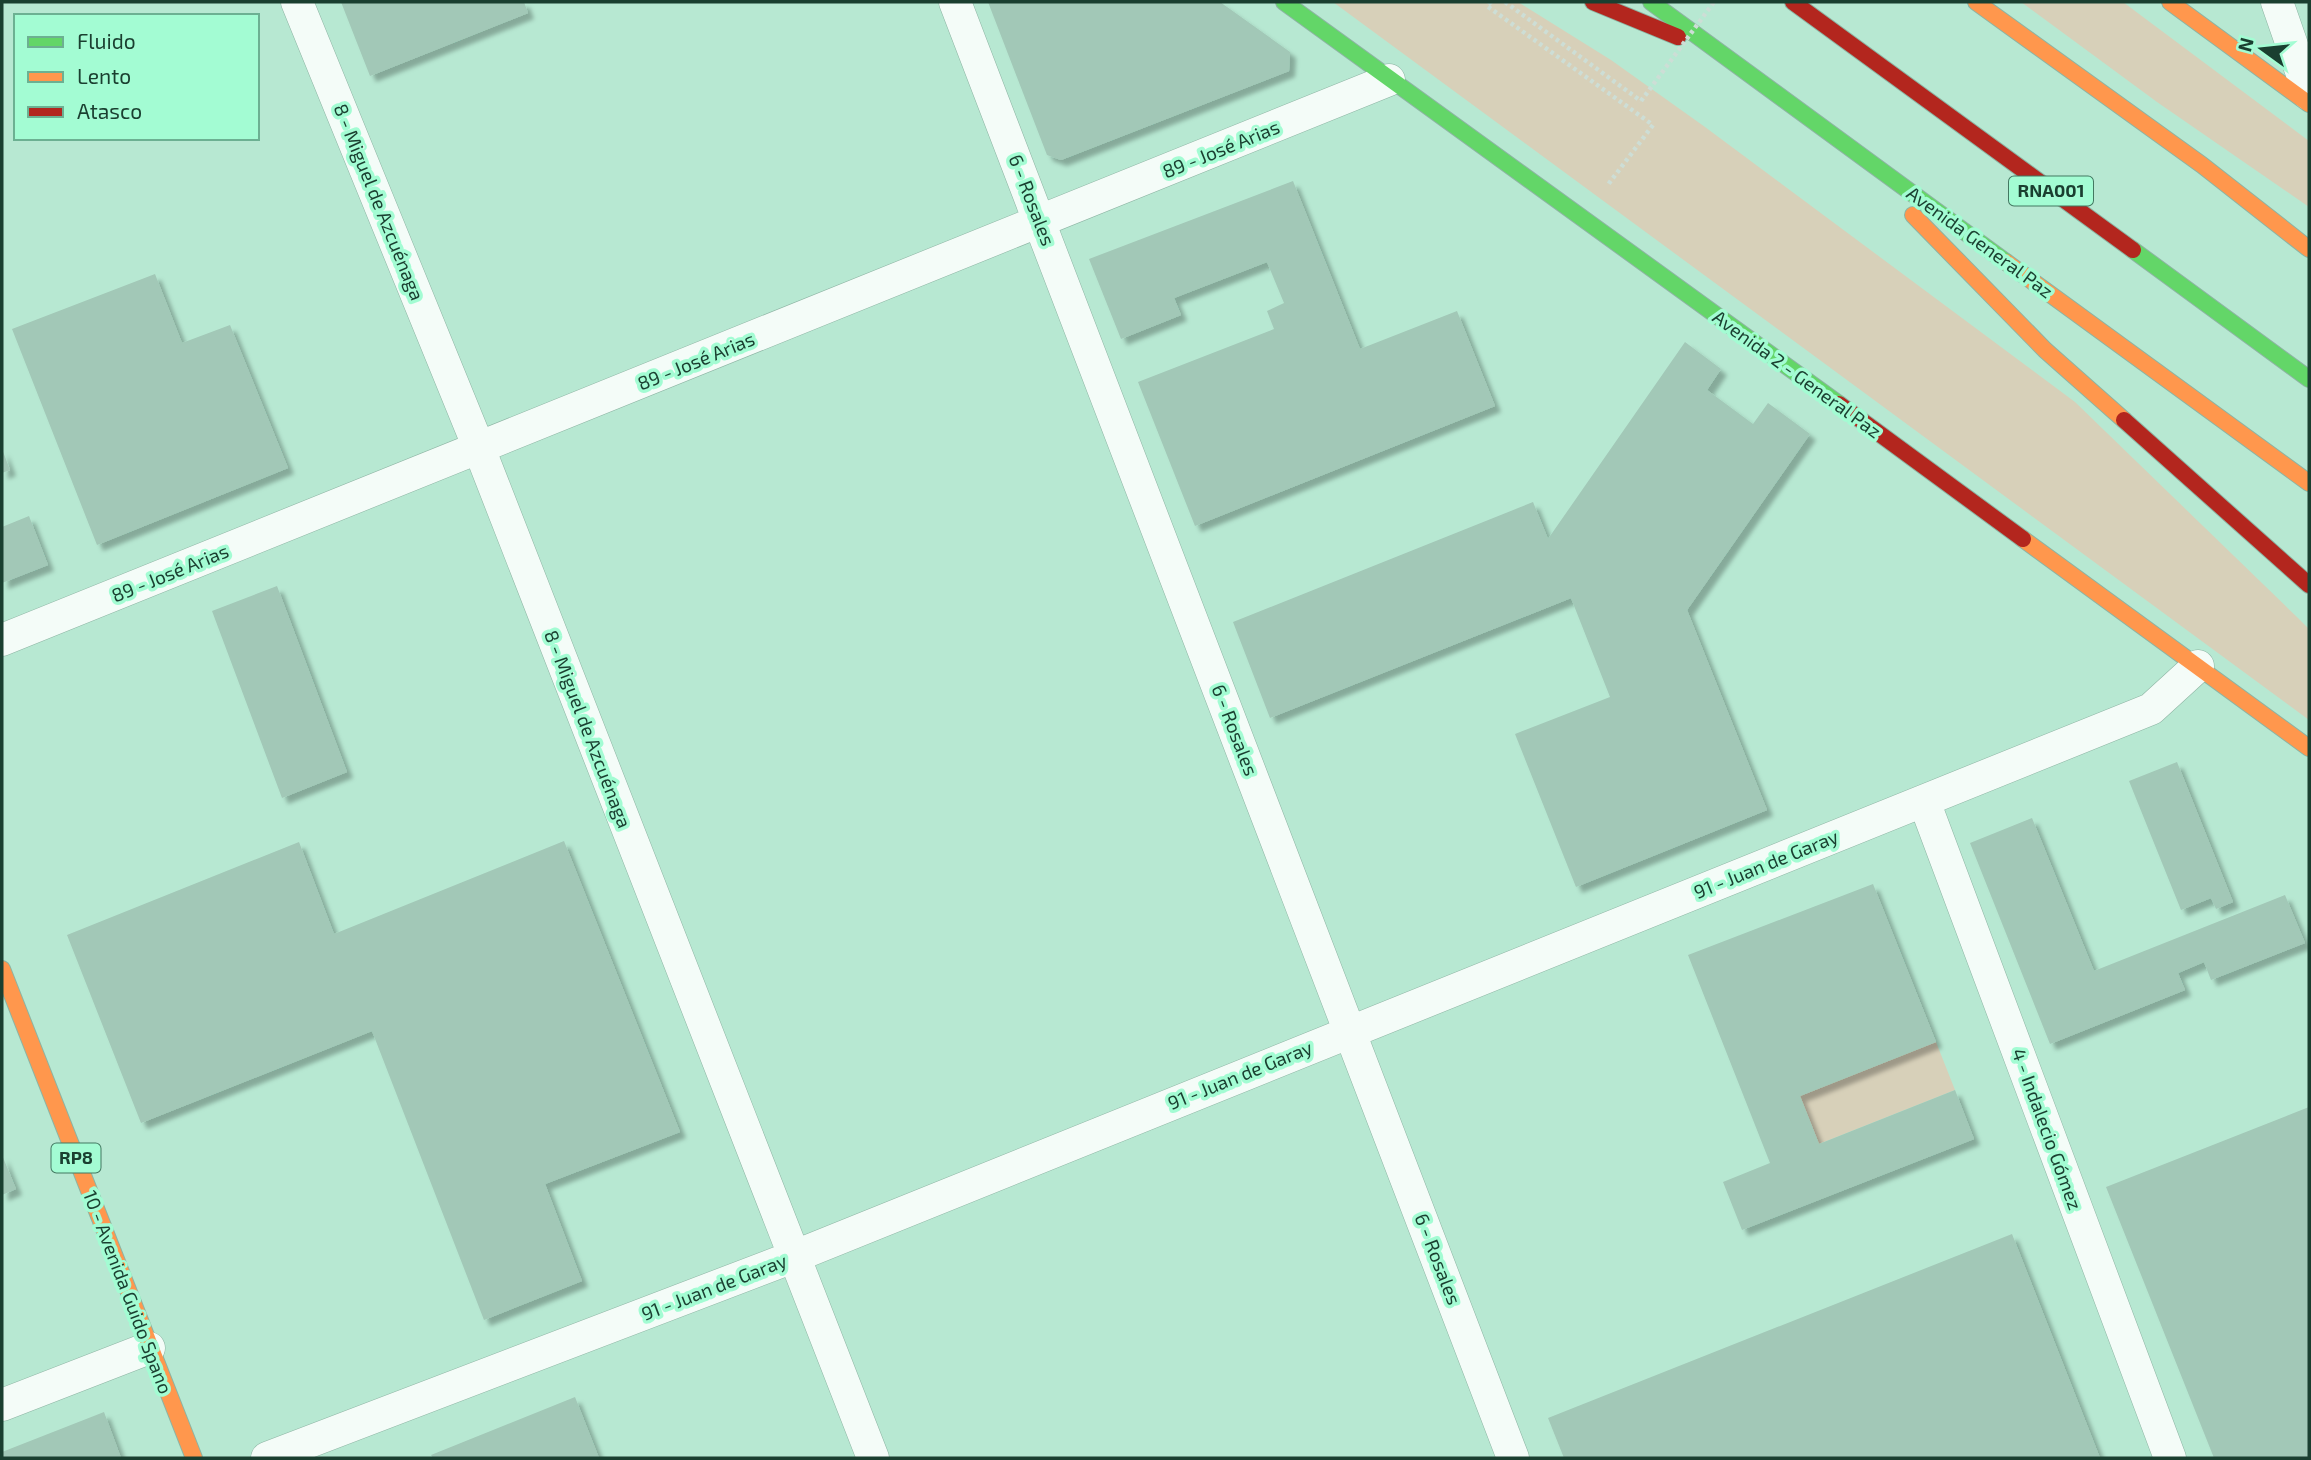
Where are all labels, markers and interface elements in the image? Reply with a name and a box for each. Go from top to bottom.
legend [14,14,259,140]
north arrow [2227,14,2297,84]
text: Fluido [77,28,136,53]
text: N [2232,35,2258,54]
text: Lento [77,63,131,88]
text: Atasco [77,98,142,123]
street label: 8 - Miguel de Azcuénaga [329,100,429,303]
street label: 89 - José Arias [1159,115,1283,182]
street label: 6 - Rosales [1005,151,1060,249]
road number: RNA001 [2009,176,2093,206]
street label: Avenida General Paz [1903,181,2058,302]
street label: Avenida 2 - General Paz [1709,305,1886,442]
street label: 89 - José Arias [634,327,758,394]
street label: 89 - José Arias [108,539,232,606]
street label: 8 - Miguel de Azcuénaga [540,627,637,831]
street label: 6 - Rosales [1208,681,1263,779]
street label: 91 - Juan de Garay [1690,824,1841,903]
street label: 91 - Juan de Garay [1164,1035,1315,1114]
street label: 4 - Indalecio Gómez [2008,1045,2087,1213]
road number: RP8 [52,1143,100,1172]
street label: 10 - Avenida Guido Spano [79,1187,178,1397]
street label: 6 - Rosales [1411,1210,1466,1308]
street label: 91 - Juan de Garay [638,1248,790,1325]

